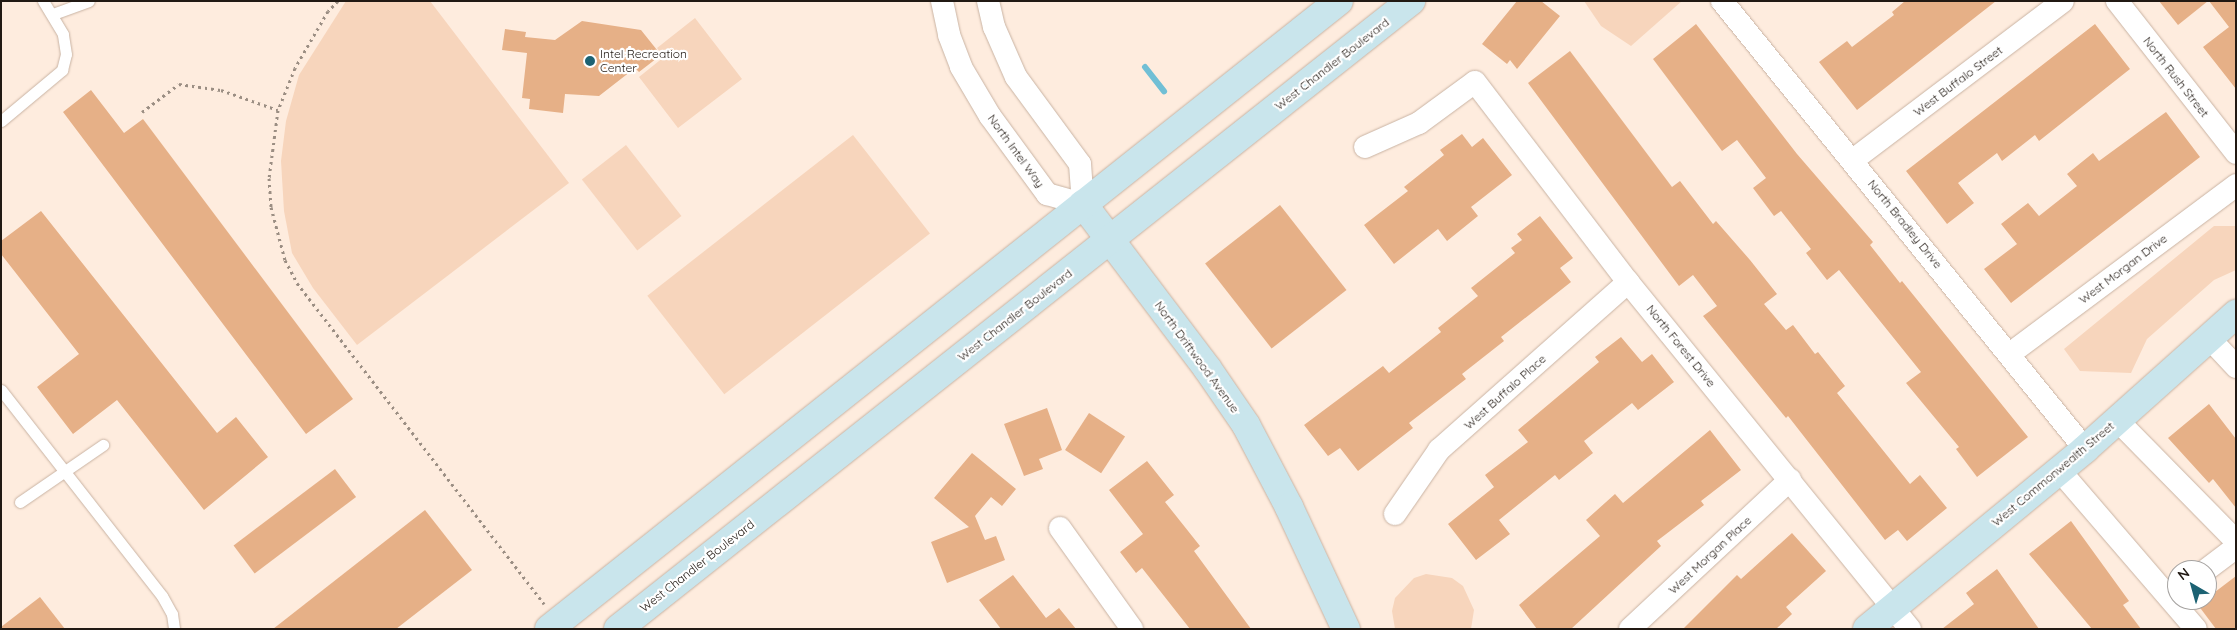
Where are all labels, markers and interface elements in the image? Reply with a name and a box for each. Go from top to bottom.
street label: West Chandler Boulevard [1272,15,1392,113]
street label: North Rush Street [2140,34,2212,120]
street label: West Buffalo Street [1911,43,2005,119]
place label: Intel Recreation Center [600,47,687,75]
marker: Intel Recreation Center [584,55,596,67]
street label: North Intel Way [985,112,1047,190]
street label: North Bradley Drive [1865,177,1945,271]
street label: West Morgan Drive [2076,231,2170,307]
street label: West Chandler Boulevard [955,266,1075,364]
street label: North Driftwood Avenue [1152,298,1242,416]
street label: North Forest Drive [1643,302,1719,390]
street label: West Buffalo Place [1461,351,1549,433]
street label: West Commonwealth Street [1989,419,2117,529]
street label: West Morgan Place [1666,513,1754,597]
street label: West Chandler Boulevard [637,517,757,615]
north arrow [2167,560,2217,610]
text: N [2174,564,2193,584]

